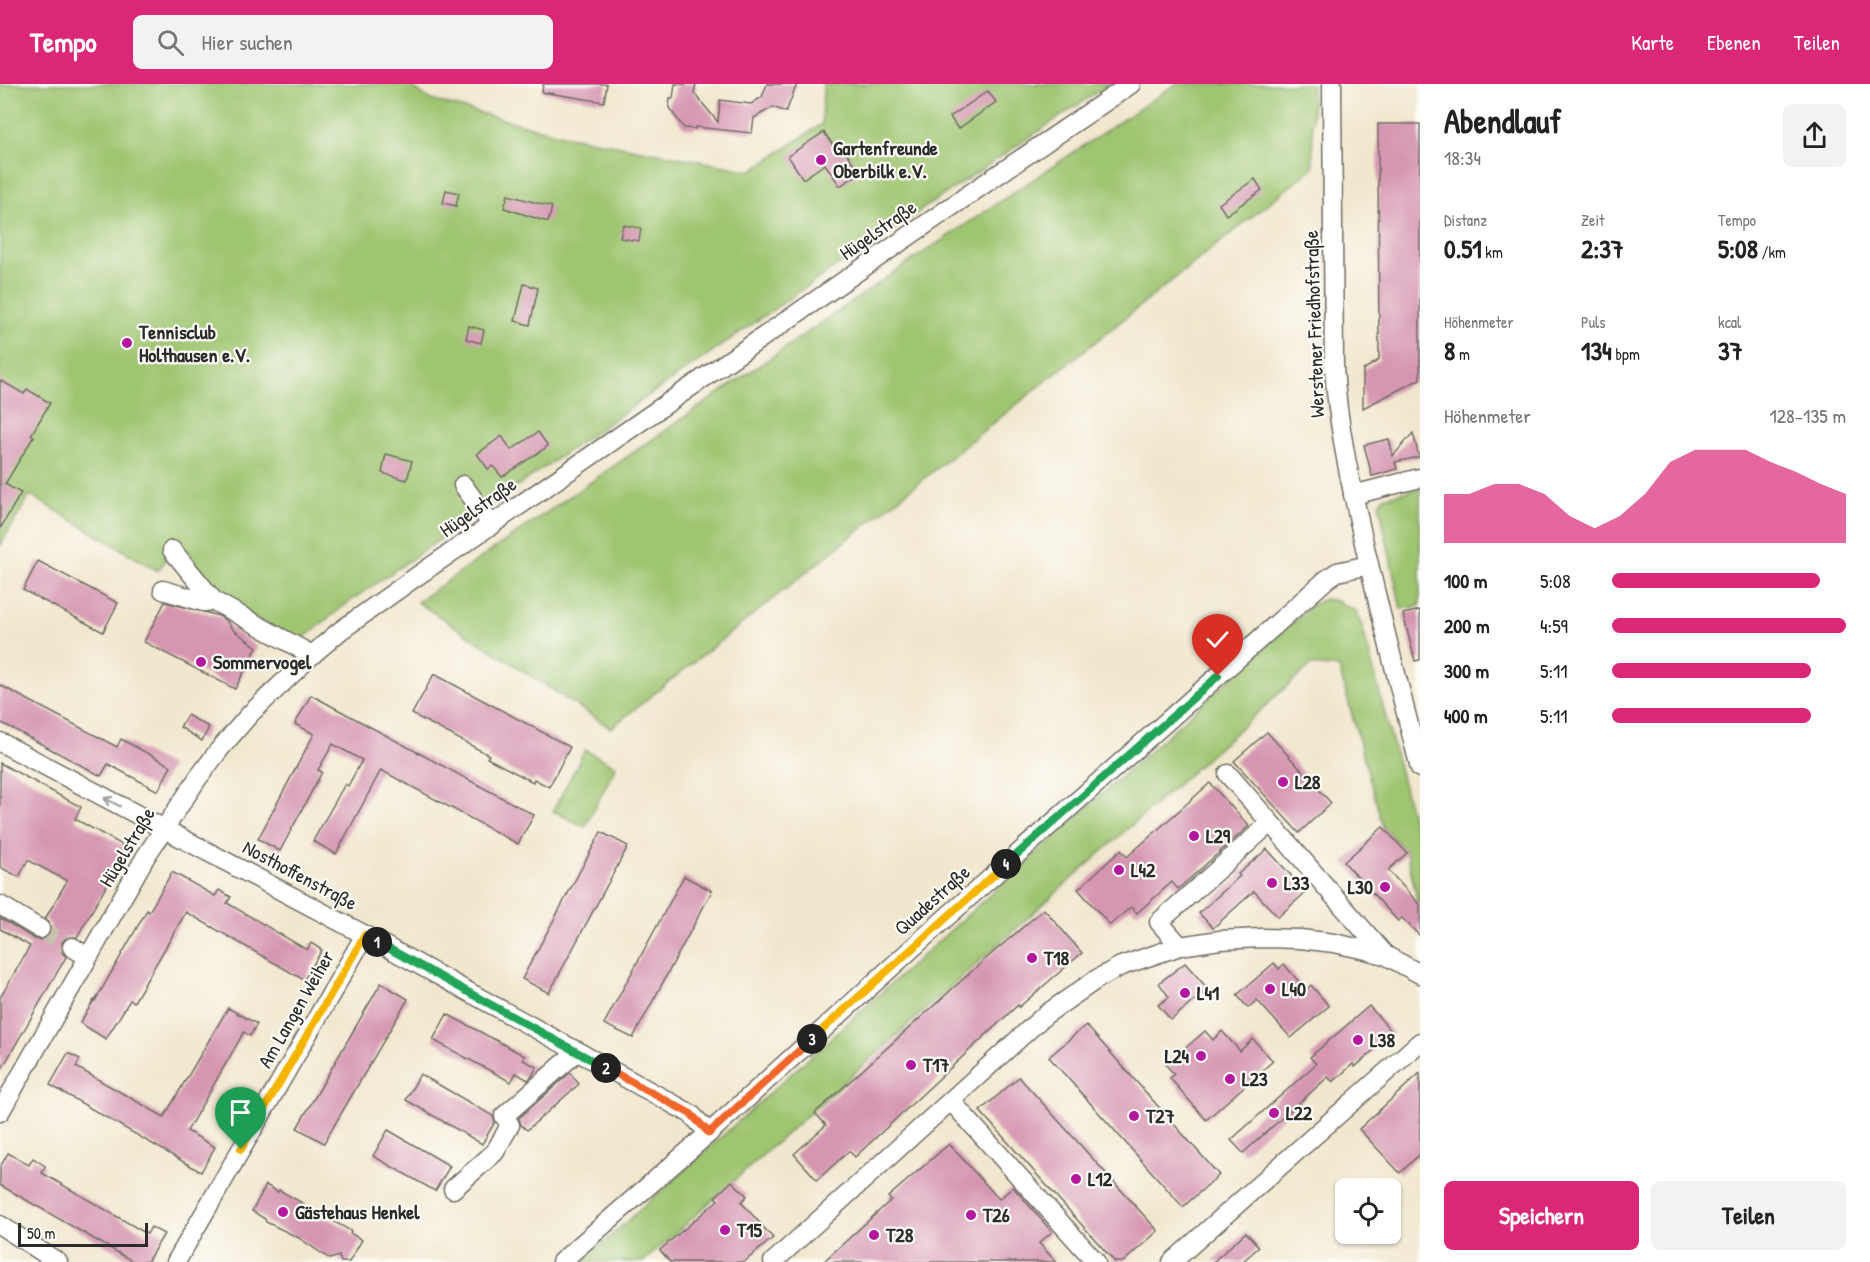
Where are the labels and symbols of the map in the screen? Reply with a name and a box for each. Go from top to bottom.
place label: Gartenfreunde Oberbilk e.V. [833,134,938,184]
marker: Gartenfreunde Oberbilk e.V. [814,153,828,167]
street label: Hügelstraße [834,193,922,266]
street label: Werstener Friedhofstraße [1297,230,1330,418]
place label: Tennisclub Holthausen e.V. [138,318,250,368]
marker: Tennisclub Holthausen e.V. [120,336,134,350]
street label: Hügelstraße [434,470,522,543]
pin [1192,614,1243,676]
place label: Sommervogel [213,648,312,676]
marker: Sommervogel [194,655,208,669]
place label: L28 [1295,768,1321,795]
marker: L28 [1276,775,1290,789]
one-way arrow [104,796,121,808]
street label: Hügelstraße [92,802,161,891]
place label: L29 [1206,822,1231,849]
marker: L29 [1187,829,1201,843]
street label: Nosthoffenstraße [238,833,362,916]
pin: 4 [991,849,1021,879]
place label: L42 [1131,856,1156,883]
street label: Quadestraße [888,858,975,941]
marker: L42 [1112,863,1126,877]
place label: L33 [1284,869,1309,896]
place label: L30 [1348,873,1373,900]
marker: L33 [1265,876,1279,890]
marker: L30 [1378,880,1392,894]
pin: 1 [362,927,392,957]
place label: T18 [1043,944,1070,971]
street label: Am Langen Weiher [251,945,340,1072]
marker: T18 [1025,951,1039,965]
place label: L40 [1282,975,1306,1002]
place label: L41 [1197,979,1219,1006]
marker: L40 [1263,982,1277,996]
marker: L41 [1178,986,1192,1000]
pin: 3 [797,1024,827,1054]
place label: L38 [1370,1026,1395,1053]
marker: L38 [1351,1033,1365,1047]
place label: L24 [1165,1042,1189,1069]
marker: L24 [1194,1049,1208,1063]
place label: T17 [922,1051,950,1078]
pin: 2 [591,1053,621,1083]
marker: T17 [904,1058,918,1072]
place label: L23 [1242,1065,1268,1092]
marker: L23 [1223,1072,1237,1086]
pin [215,1087,266,1149]
place label: L22 [1286,1099,1313,1126]
place label: T27 [1145,1102,1175,1129]
marker: L22 [1267,1106,1281,1120]
marker: T27 [1127,1109,1141,1123]
place label: L12 [1088,1165,1113,1192]
marker: L12 [1069,1172,1083,1186]
place label: Gästehaus Henkel [295,1198,420,1225]
place label: T26 [982,1201,1010,1228]
marker: Gästehaus Henkel [276,1205,290,1219]
marker: T26 [964,1208,978,1222]
place label: T15 [736,1216,763,1243]
scale bar [18,1220,148,1248]
place label: T28 [885,1221,914,1248]
marker: T15 [718,1223,732,1237]
marker: T28 [867,1228,881,1242]

